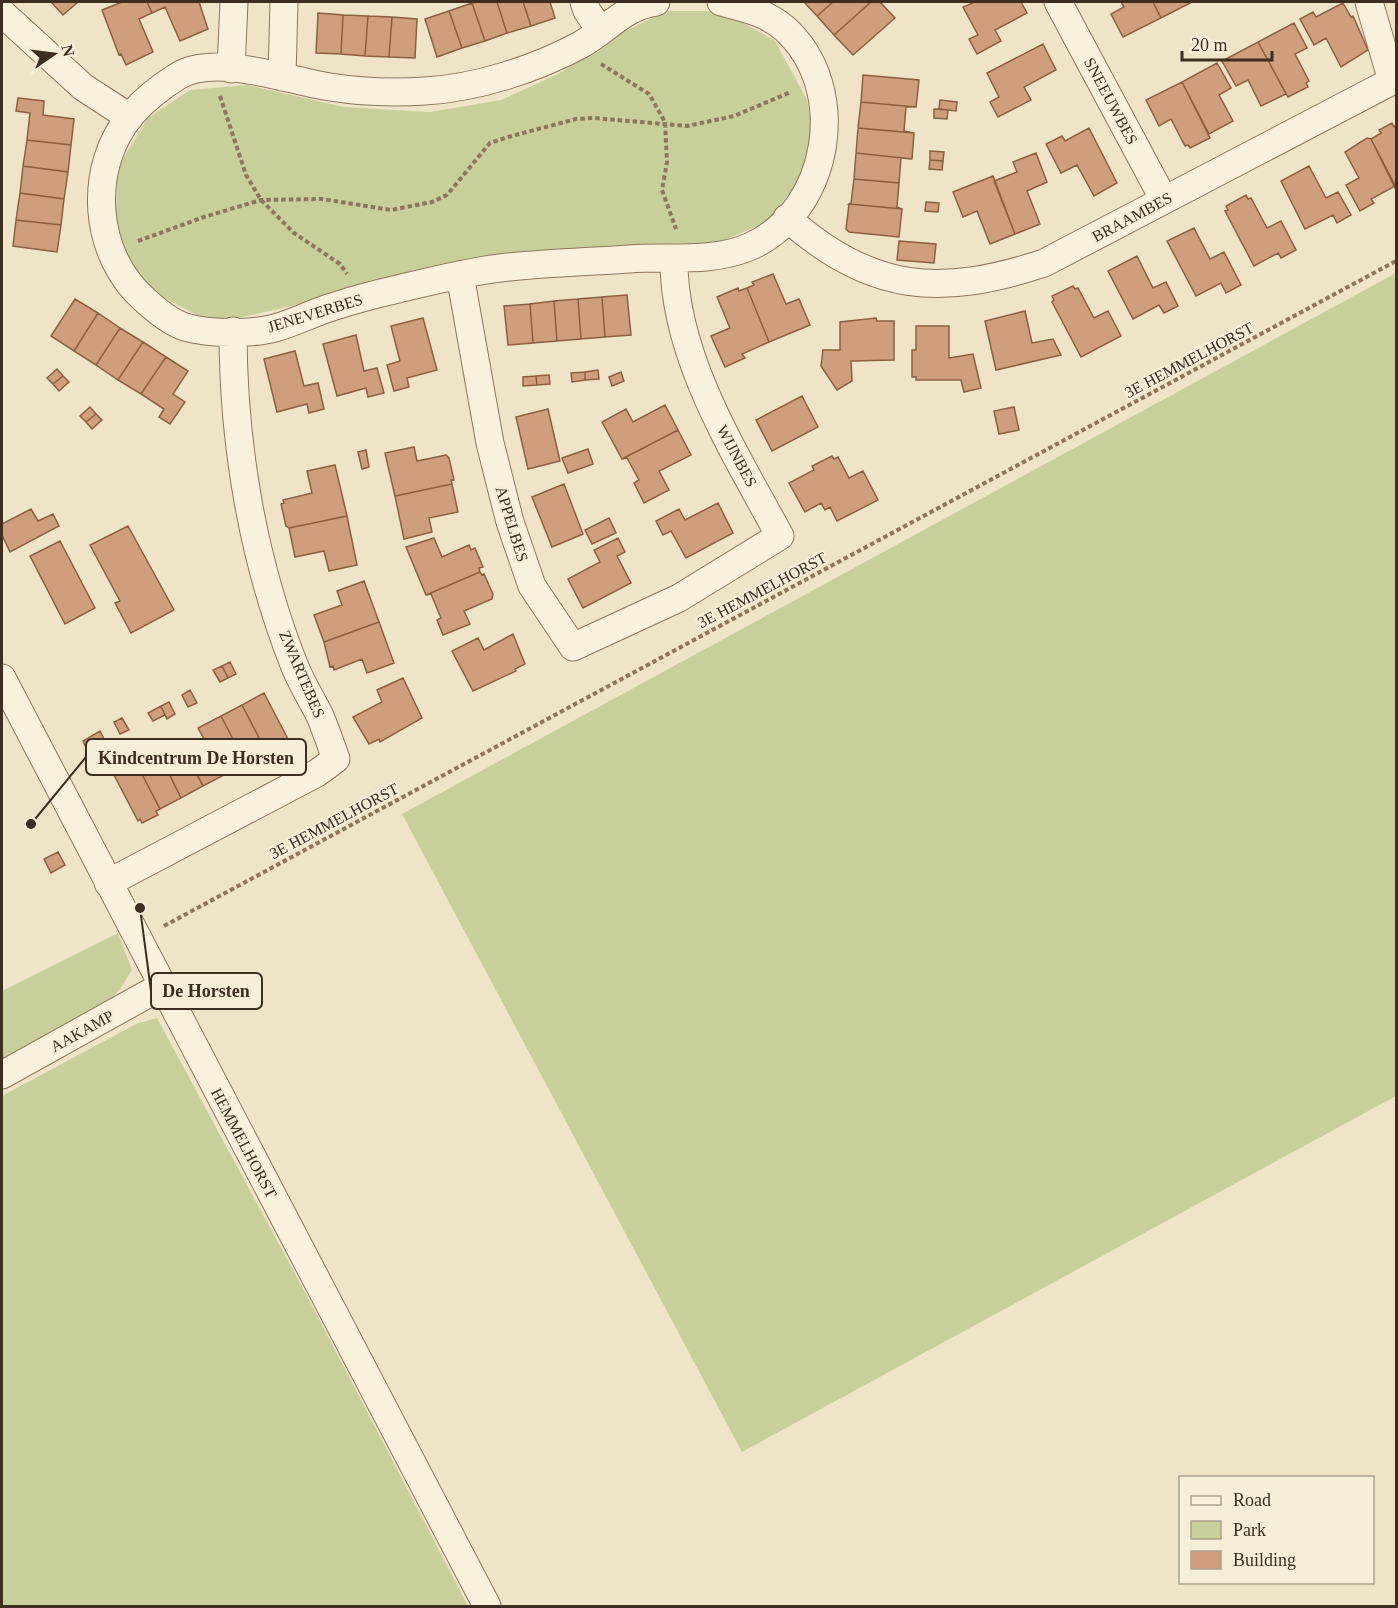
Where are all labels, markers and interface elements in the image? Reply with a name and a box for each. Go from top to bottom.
north arrow [24,24,84,84]
scale bar [1182,24,1272,62]
text: 20 m [1191,35,1228,55]
text: N [58,43,78,59]
street label: SNEEUWBES [1081,55,1141,147]
street label: BRAAMBES [1089,189,1175,245]
street label: JENEVERBES [265,290,365,336]
street label: 3E HEMMELHORST [1122,319,1257,401]
street label: WIJNBES [714,422,760,490]
street label: APPELBES [492,484,532,564]
street label: 3E HEMMELHORST [695,549,830,631]
street label: ZWARTEBES [276,628,328,720]
callout: Kindcentrum De Horsten [86,739,306,775]
text: Kindcentrum De Horsten [98,748,294,768]
street label: 3E HEMMELHORST [267,780,402,862]
callout: De Horsten [151,973,262,1009]
text: De Horsten [162,981,250,1001]
street label: AAKAMP [48,1007,117,1055]
street label: HEMMELHORST [208,1085,280,1201]
legend [1179,1476,1374,1584]
text: Road [1233,1490,1271,1510]
text: Park [1233,1520,1266,1540]
text: Building [1233,1550,1296,1570]

